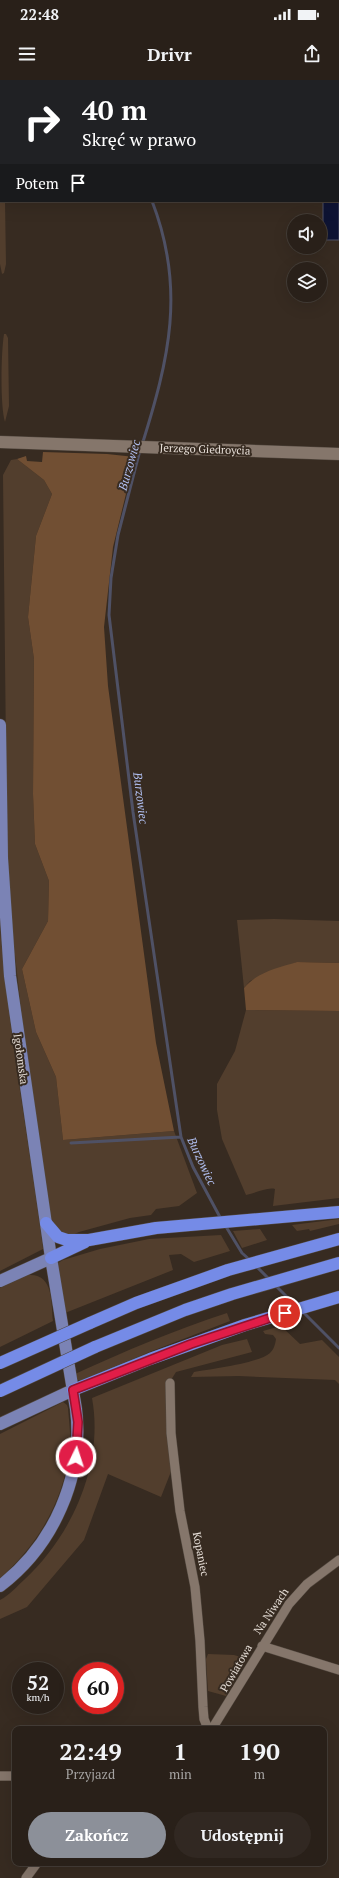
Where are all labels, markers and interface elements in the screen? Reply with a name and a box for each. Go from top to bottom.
text: 22:48 [20,4,59,24]
text: Drivr [147,42,192,66]
icon: menu [16,43,38,65]
icon: share [301,43,323,65]
text: 40 m [82,91,147,128]
icon: right [16,96,68,148]
text: Skręć w prawo [82,127,196,151]
icon: arrive [67,172,89,194]
text: Potem [16,173,59,193]
map controls [287,214,327,302]
button: sound [287,214,327,254]
button: layers [287,262,327,302]
water label: Burzowiec [114,437,144,493]
street label: Jerzego Giedroycia [159,440,251,458]
water label: Burzowiec [130,770,152,826]
street label: Igołomska [11,1033,32,1086]
water label: Burzowiec [184,1133,220,1188]
pin [268,1296,302,1330]
icon: arrive [274,1302,296,1324]
position arrow [55,1436,97,1478]
street label: Kopaniec [190,1531,212,1577]
street label: Na Niwach [250,1585,292,1637]
street label: Powiatowa [217,1641,255,1694]
speed limit sign: 60 [72,1662,124,1714]
text: 52 [27,1669,49,1696]
text: km/h [26,1691,50,1704]
text: 22:49 [59,1735,122,1767]
text: 1 [174,1735,187,1767]
text: 190 [239,1735,280,1767]
text: Przyjazd [66,1765,115,1783]
text: min [169,1765,192,1783]
text: m [254,1765,265,1783]
button: Zakończ [28,1812,166,1858]
button: Udostępnij [174,1812,311,1858]

